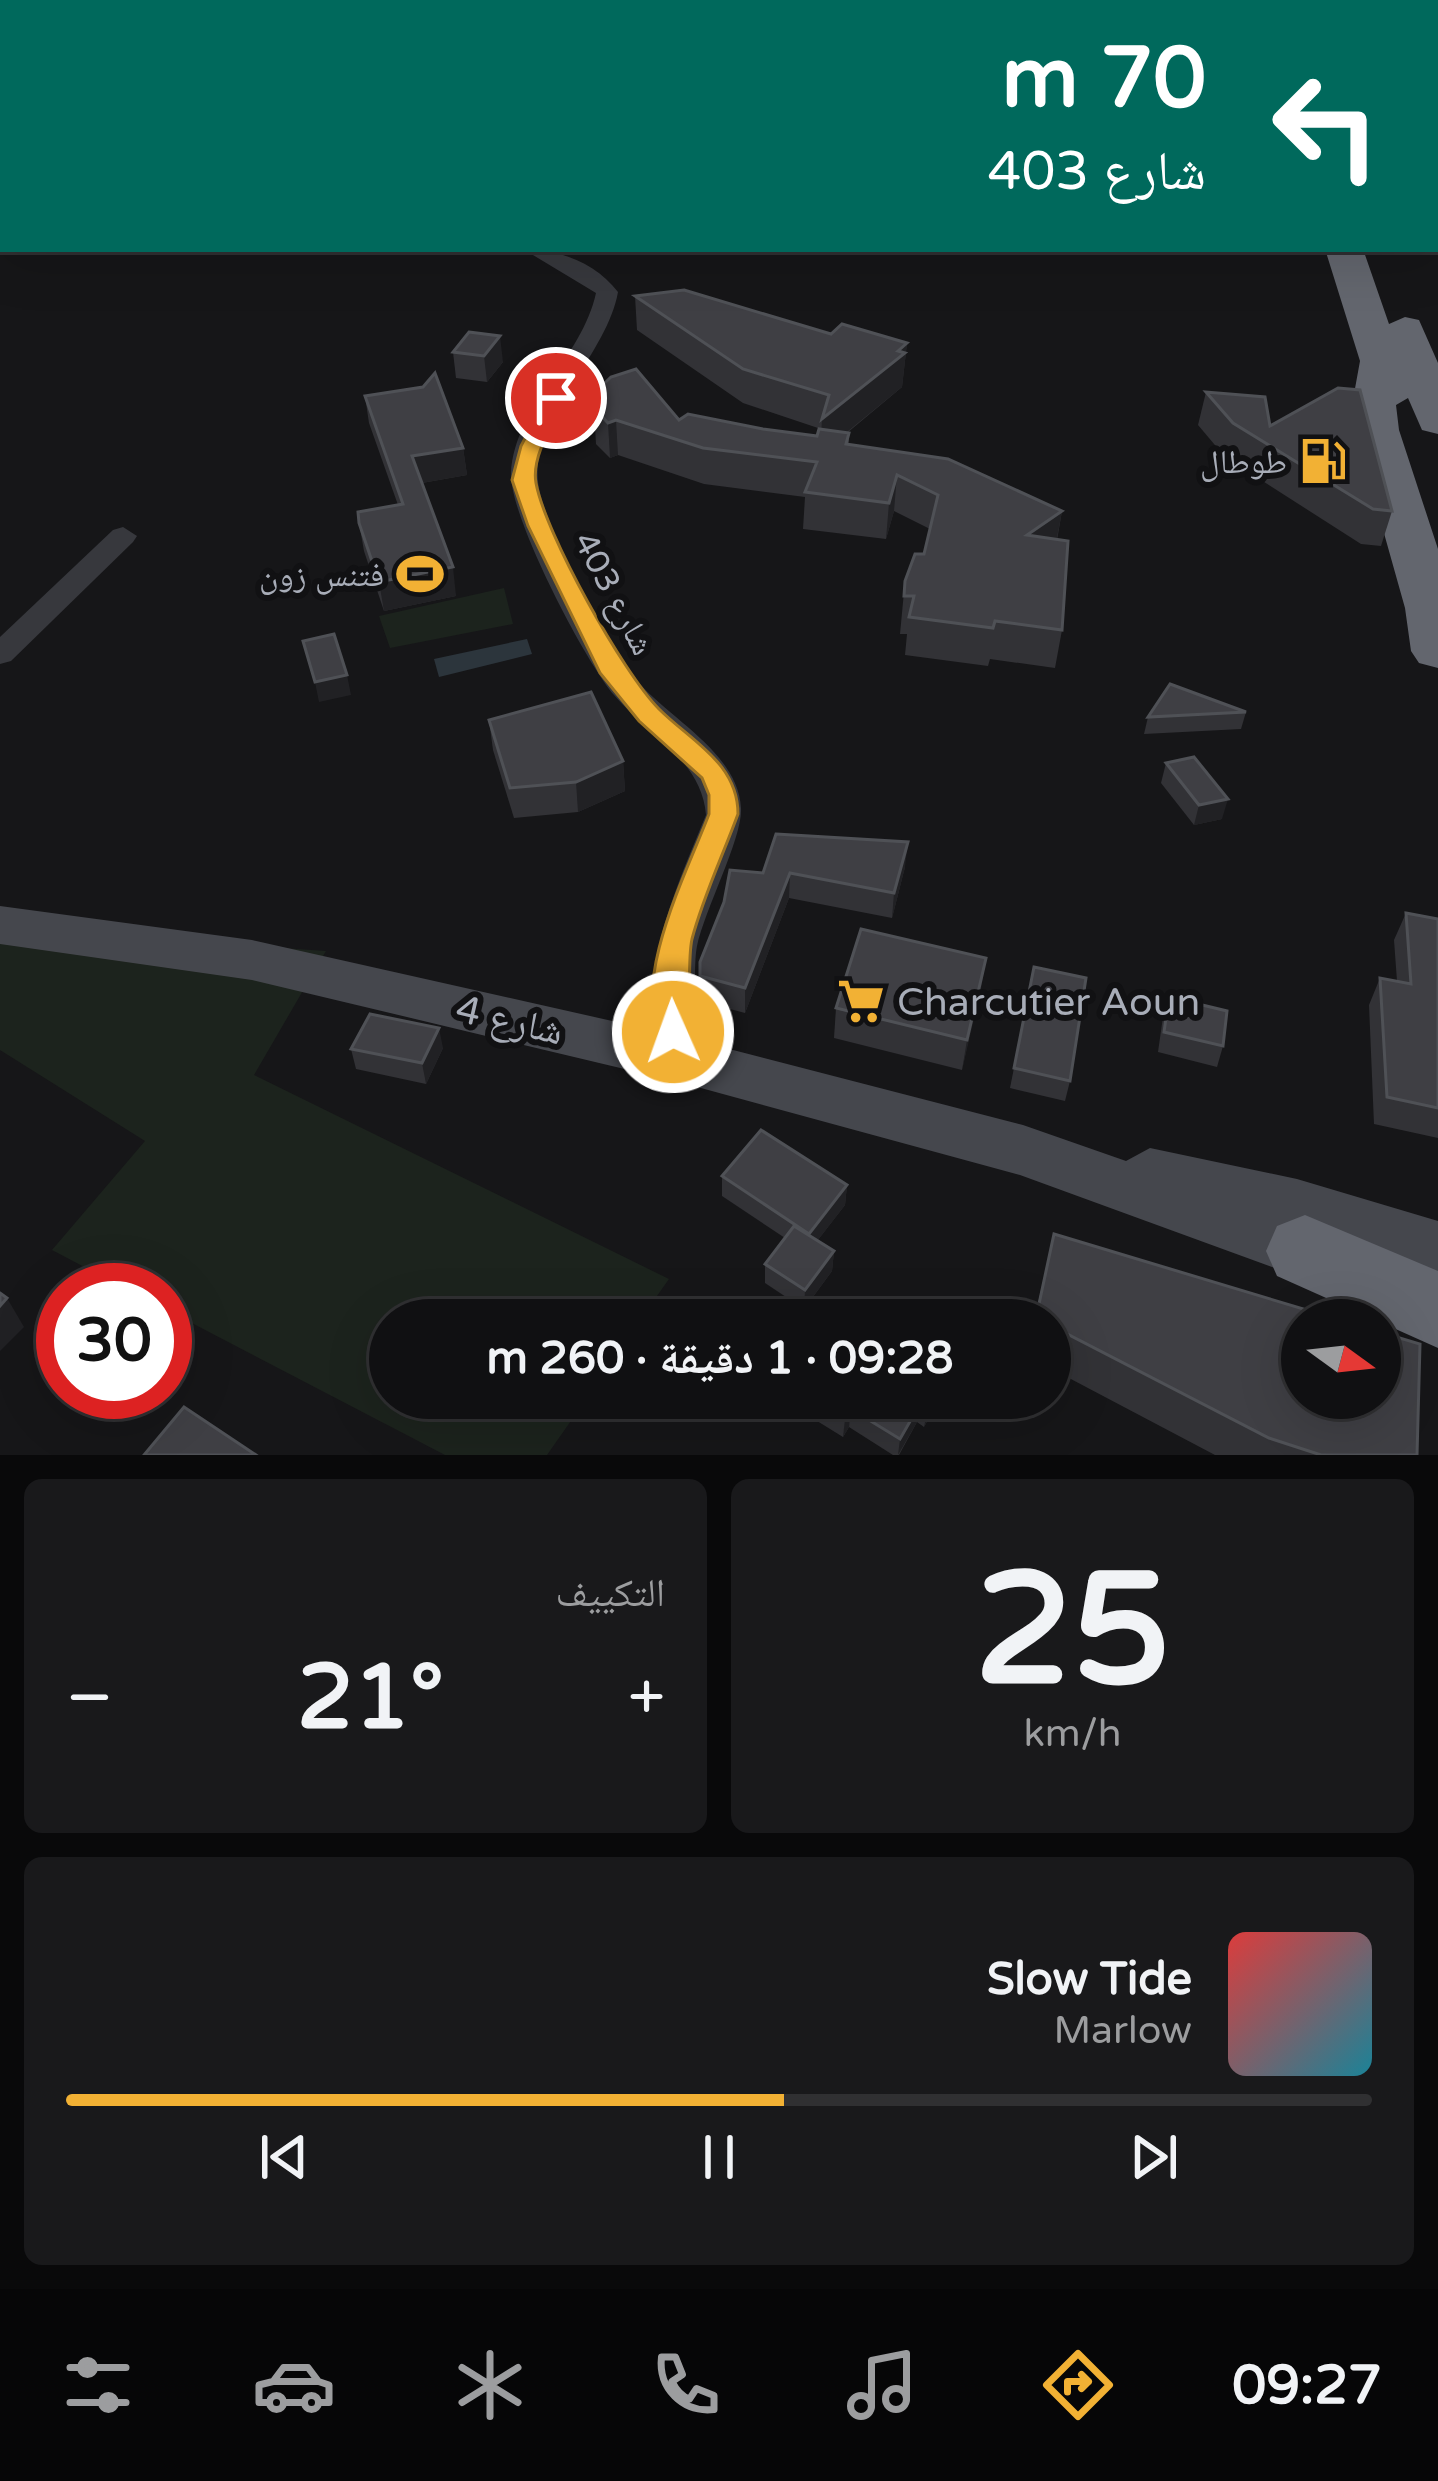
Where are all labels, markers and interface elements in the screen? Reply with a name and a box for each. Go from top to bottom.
text: 70 m [1002,29,1206,130]
icon: left [1248,48,1404,204]
text: شارع 403 [988,139,1206,204]
pin [505,347,607,449]
icon: arrive [523,365,589,431]
fuel station icon: طوطال [1298,436,1348,486]
place label: طوطال [1200,443,1287,482]
street label: شارع 403 [565,526,662,662]
sports icon: فتنس زون [395,549,445,599]
place label: فتنس زون [259,556,384,595]
position arrow [610,969,736,1095]
supermarket icon: Charcutier Aoun [836,976,886,1026]
place label: Charcutier Aoun [897,979,1200,1026]
street label: شارع 4 [451,985,568,1056]
speed limit sign: 30 [36,1263,192,1419]
north arrow [1281,1299,1401,1419]
map controls [1281,1299,1401,1419]
text: 09:28 · 1 دقيقة · 260 m [486,1332,954,1386]
text: 25 [975,1538,1170,1726]
text: التكييف [556,1570,665,1617]
text: 21° [297,1644,444,1753]
text: − [66,1658,113,1738]
text: + [628,1658,665,1738]
text: km/h [1023,1710,1122,1757]
text: Slow Tide [987,1953,1192,2007]
text: Marlow [1053,2007,1192,2054]
icon: previous [251,2124,317,2190]
icon: pause [686,2124,752,2190]
icon: next [1121,2124,1187,2190]
icon: filters [56,2343,140,2427]
icon: car [252,2343,336,2427]
icon: climate [448,2343,532,2427]
icon: phone [644,2343,728,2427]
icon: music [840,2343,924,2427]
icon: directions [1036,2343,1120,2427]
text: 09:27 [1232,2353,1382,2418]

